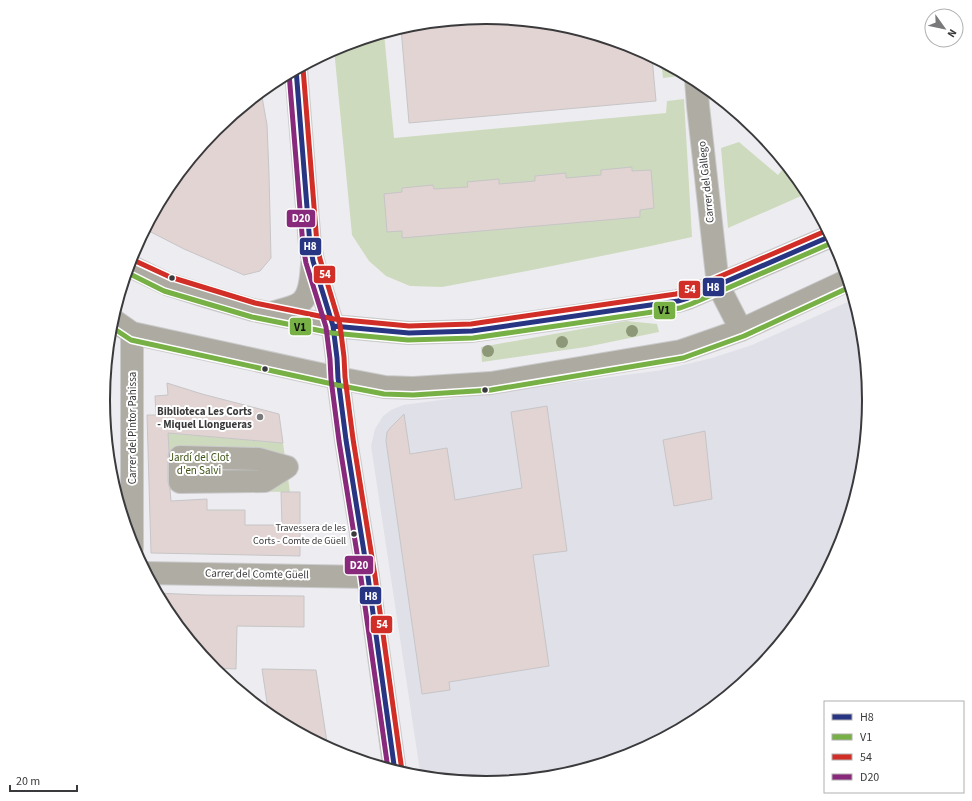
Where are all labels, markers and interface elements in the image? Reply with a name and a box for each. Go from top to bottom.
north arrow [924,8,964,48]
text: N [944,26,960,40]
street label: Carrer del Gàllego [694,140,718,224]
line badge: D20 [286,209,316,228]
text: D20 [292,211,310,226]
line badge: H8 [299,237,322,256]
text: H8 [303,239,317,254]
line badge: 54 [313,265,336,284]
text: 54 [319,267,331,282]
unlabelled marker [167,273,177,283]
line badge: H8 [702,277,725,297]
line badge: 54 [678,280,701,299]
text: H8 [706,280,720,295]
text: 54 [684,282,696,297]
line badge: V1 [653,301,676,320]
text: V1 [657,303,670,318]
line badge: V1 [289,317,312,336]
text: V1 [293,320,306,335]
unlabelled marker [260,364,270,374]
street label: Carrer del Pintor Pahissa [125,372,140,484]
unlabelled marker [480,385,490,395]
place label: Biblioteca Les Corts - Miquel Llongueras [157,404,252,432]
marker: Biblioteca Les Corts - Miquel Llongueras [255,412,265,422]
park label: Jardí del Clot d'en Salvi [169,450,230,478]
place label: Travessera de les Corts - Comte de Güell [253,521,346,548]
marker: Travessera de les Corts - Comte de Güell [349,529,359,539]
line badge: D20 [344,555,374,575]
text: D20 [350,558,368,573]
street label: Carrer del Comte Güell [205,566,309,582]
line badge: H8 [359,586,382,605]
text: H8 [364,589,378,604]
line badge: 54 [370,615,393,634]
text: 54 [376,617,388,632]
legend [824,701,964,793]
text: H8 [860,709,874,726]
text: V1 [860,729,872,746]
text: 54 [860,749,872,766]
scale bar [10,767,77,793]
text: D20 [860,769,879,786]
text: 20 m [16,773,40,790]

